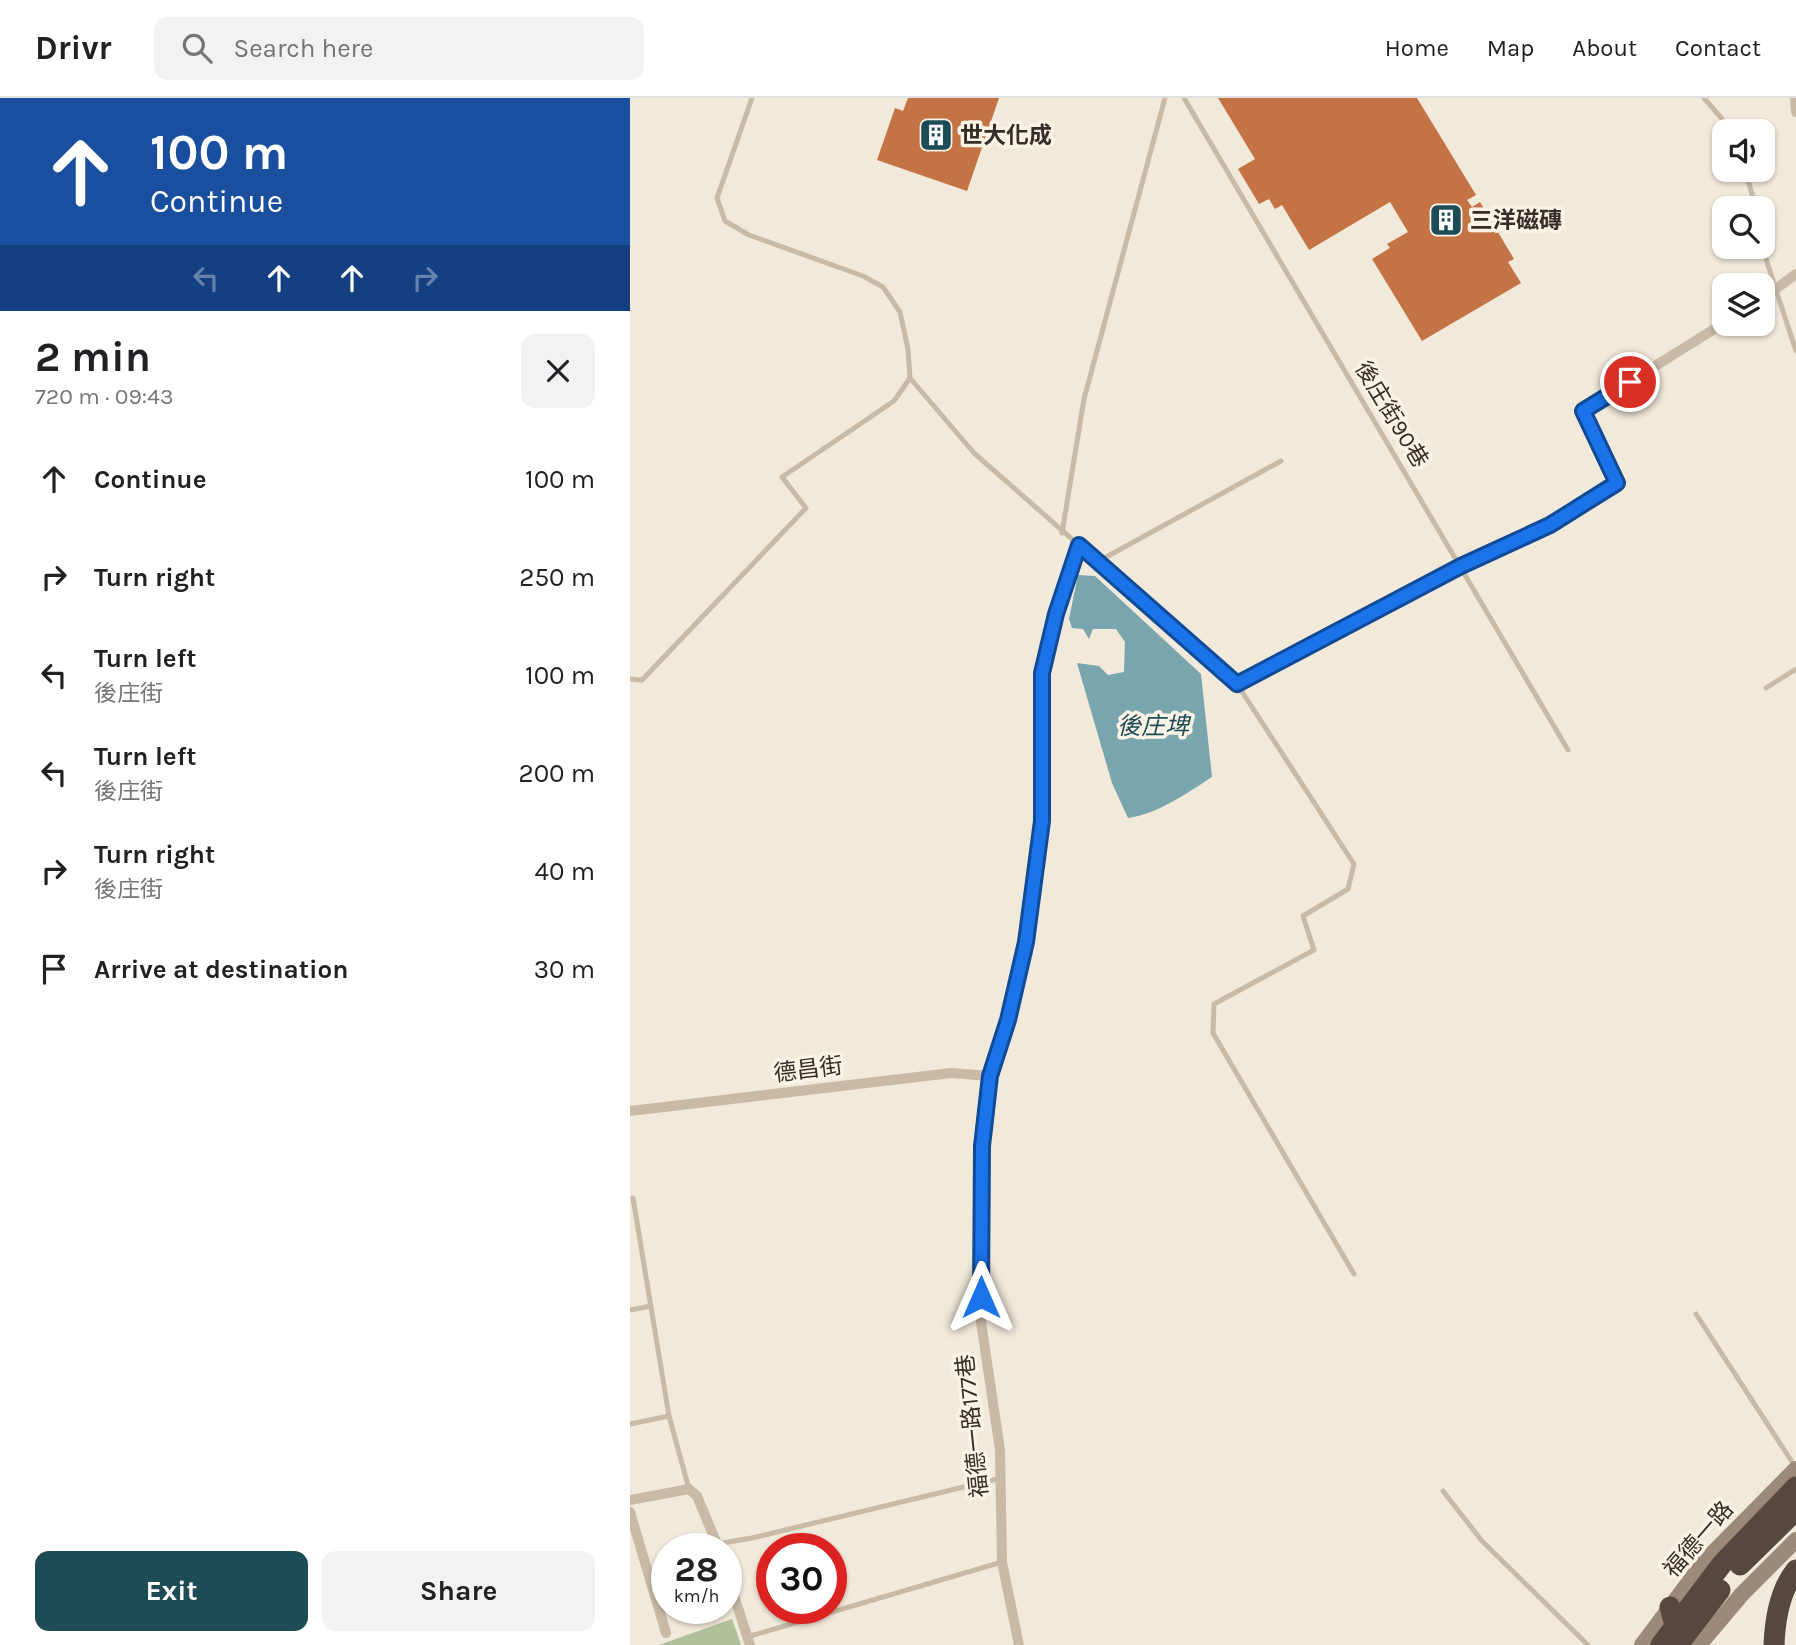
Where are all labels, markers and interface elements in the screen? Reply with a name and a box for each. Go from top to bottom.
search box [154,17,644,80]
text: Drivr [35,29,112,67]
icon: search [178,29,216,67]
text: Search here [234,33,373,64]
text: Home [1385,34,1449,62]
text: Map [1487,34,1534,62]
text: About [1572,34,1637,62]
text: Contact [1675,34,1761,62]
building icon: 世大化成 [917,116,955,154]
map controls [1712,119,1775,336]
button: sound [1712,119,1775,182]
place label: 世大化成 [960,122,1052,149]
text: 100 m [150,124,288,181]
icon: ahead [35,126,126,217]
text: Continue [150,183,283,220]
button: search [1712,196,1775,259]
building icon: 三洋磁磚 [1427,201,1465,239]
place label: 三洋磁磚 [1470,207,1562,234]
icon: left [187,259,225,297]
icon: ahead [260,259,298,297]
icon: ahead [333,259,371,297]
icon: right [406,259,444,297]
button: layers [1712,273,1775,336]
text: 2 min [35,332,151,382]
button: close [521,334,595,408]
pin [1600,352,1660,412]
street label: 後庄街90巷 [1349,356,1434,472]
icon: arrive [1611,363,1649,401]
text: 720 m · 09:43 [35,383,174,410]
icon: ahead [35,460,73,498]
text: Continue [94,464,206,495]
text: 100 m [525,464,595,495]
icon: right [35,558,73,596]
text: Turn right [94,562,215,593]
text: 250 m [519,562,595,593]
text: Turn left [94,643,196,674]
icon: left [35,656,73,694]
text: 100 m [525,660,595,691]
text: 後庄街 [94,680,163,707]
water label: 後庄埤 [1117,712,1192,740]
text: Turn left [94,741,196,772]
icon: left [35,754,73,792]
text: 200 m [519,758,595,789]
text: 後庄街 [94,778,163,805]
text: Turn right [94,839,215,870]
icon: right [35,852,73,890]
text: 40 m [535,856,595,887]
text: 後庄街 [94,876,163,903]
icon: arrive [35,950,73,988]
text: Arrive at destination [94,954,348,985]
text: 30 m [534,954,595,985]
street label: 德昌街 [772,1052,844,1087]
position arrow [944,1260,1018,1334]
street label: 福德一路177巷 [952,1353,993,1499]
street label: 福德一路 [1658,1496,1739,1583]
speed limit sign: 30 [756,1533,847,1624]
text: 28 [675,1549,718,1590]
button: Exit [35,1551,308,1631]
button: Share [322,1551,595,1631]
text: km/h [674,1585,719,1607]

